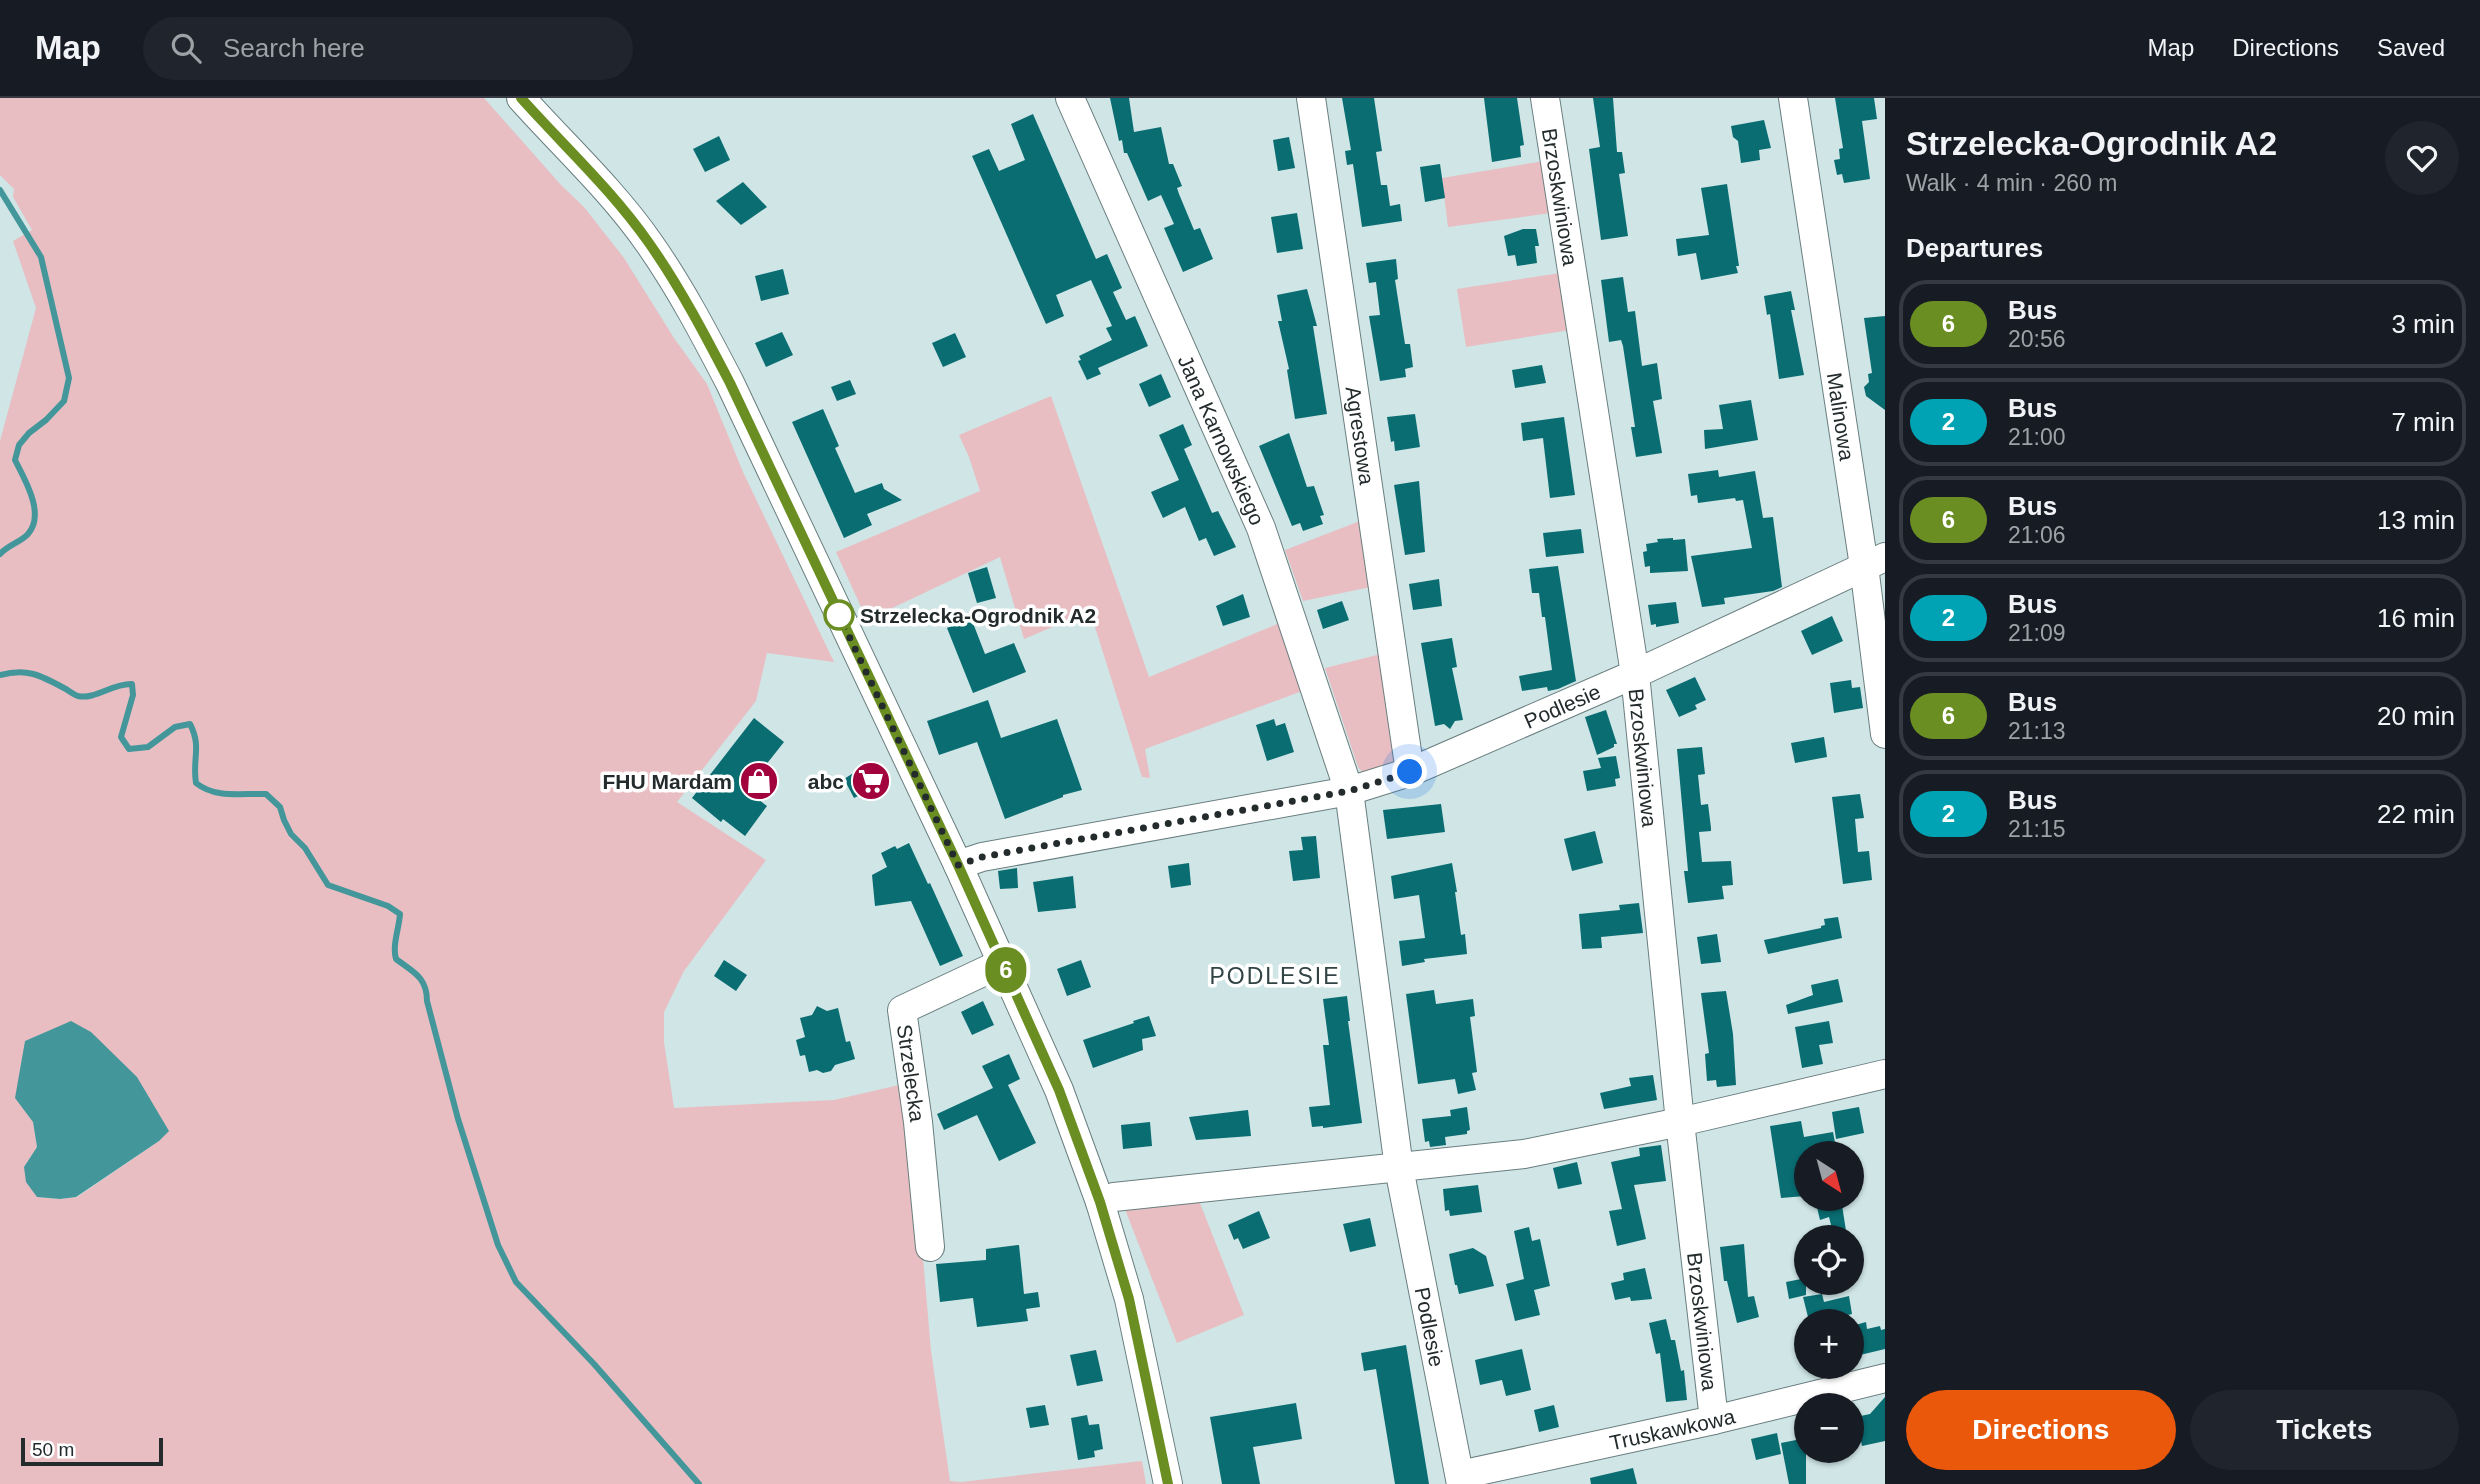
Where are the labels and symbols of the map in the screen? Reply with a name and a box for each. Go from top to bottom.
street label: Brzoskwiniowa [1538,126,1583,268]
street label: Jana Karnowskiego [1174,351,1270,528]
street label: Malinowa [1823,371,1859,462]
street label: Agrestowa [1342,385,1379,486]
marker: Strzelecka-Ogrodnik A2 [824,600,854,630]
place label: Strzelecka-Ogrodnik A2 [860,604,1096,627]
street label: Podlesie [1521,679,1604,732]
street label: Brzoskwiniowa [1625,687,1662,828]
your location [1392,754,1427,789]
shop icon: FHU Mardam [738,760,780,802]
supermarket icon: abc [850,760,892,802]
place label: FHU Mardam [602,770,732,793]
place label: abc [808,770,844,793]
line badge: 6 [983,947,1029,993]
district label: PODLESIE [1209,963,1341,989]
street label: Strzelecka [893,1023,929,1123]
north arrow [1794,1141,1864,1211]
street label: Brzoskwiniowa [1683,1251,1722,1392]
street label: Podlesie [1411,1285,1449,1369]
street label: Truskawkowa [1607,1404,1737,1454]
scale bar [21,1435,163,1467]

